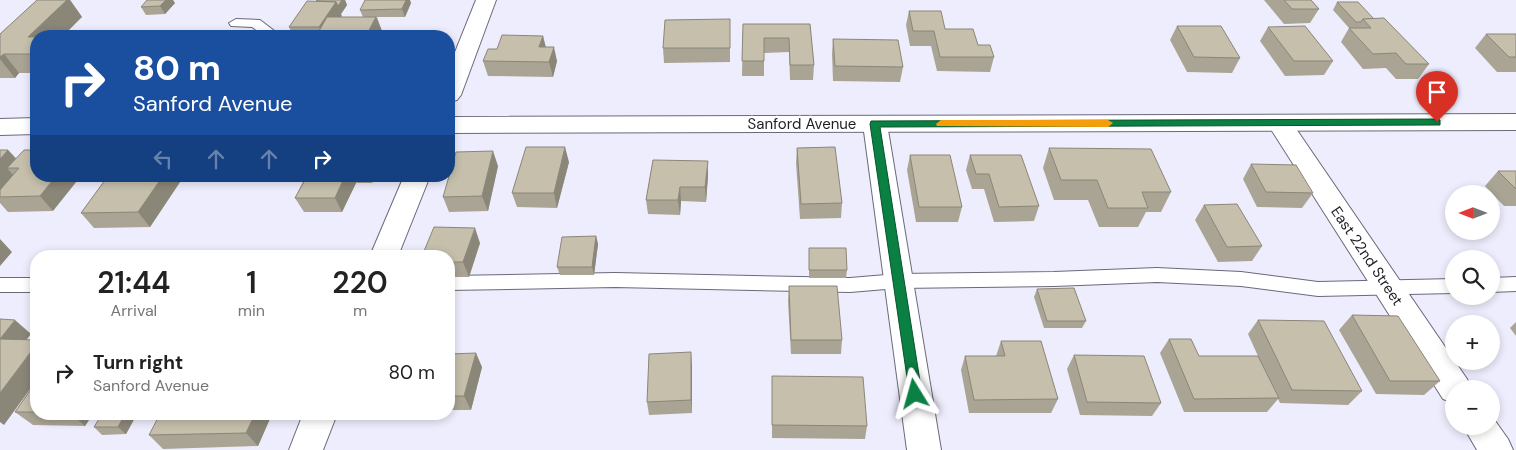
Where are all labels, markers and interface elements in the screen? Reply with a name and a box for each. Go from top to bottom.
text: 80 m [133,45,221,91]
icon: right [50,50,115,115]
pin [1416,71,1458,122]
icon: arrive [1423,78,1451,106]
text: Sanford Avenue [133,89,293,118]
street label: Sanford Avenue [748,114,856,134]
icon: left [149,145,177,173]
icon: ahead [202,145,230,173]
icon: ahead [255,145,283,173]
icon: right [308,145,336,173]
north arrow [1445,185,1500,240]
map controls [1445,185,1500,435]
street label: East 22nd Street [1326,203,1408,310]
button: search [1445,250,1500,305]
text: 21:44 [97,263,170,302]
text: 1 [246,263,257,302]
text: 220 [332,263,388,302]
text: Arrival [111,300,157,321]
text: min [238,300,265,321]
text: m [353,300,367,321]
button: + [1445,315,1500,370]
text: Turn right [93,350,183,375]
icon: right [50,359,78,387]
text: 80 m [388,360,435,385]
position arrow [888,367,940,419]
text: Sanford Avenue [93,375,209,396]
button: − [1445,380,1500,435]

